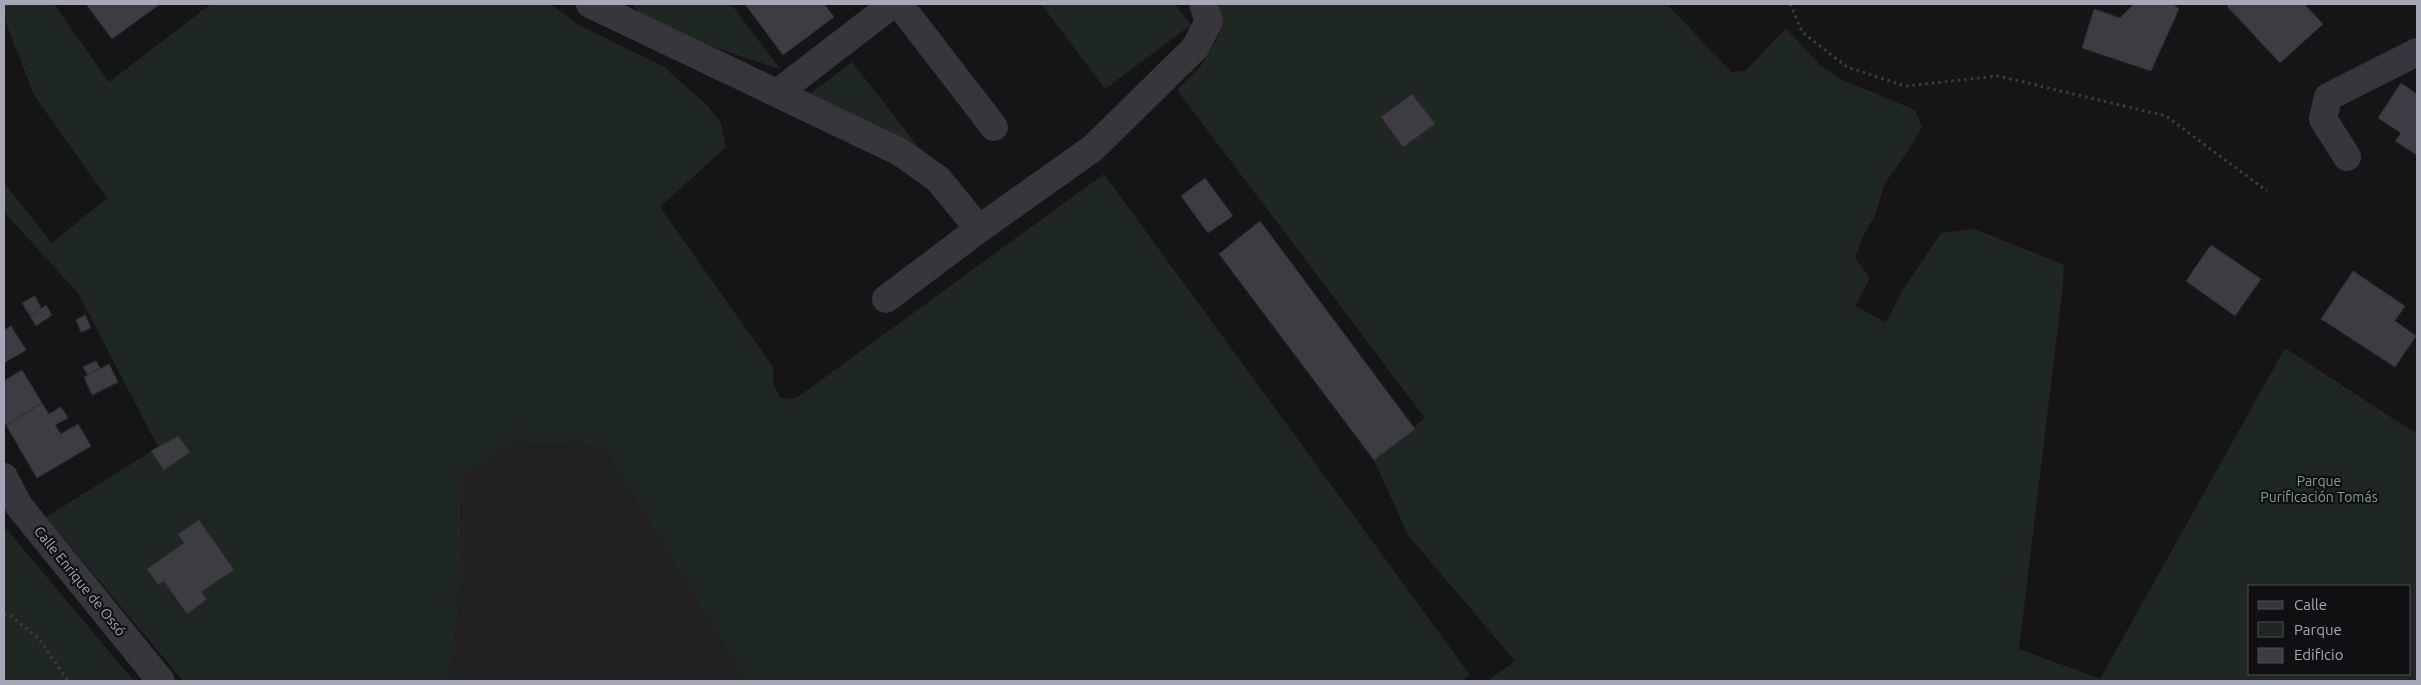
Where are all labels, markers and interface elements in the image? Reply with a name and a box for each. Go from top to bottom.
park label: Parque Purificación Tomás [2260,473,2378,505]
street label: Calle Enrique de Ossó [31,523,129,639]
legend [2248,585,2411,675]
text: Calle [2294,596,2327,613]
text: Parque [2294,621,2342,638]
text: Edificio [2294,646,2343,663]

